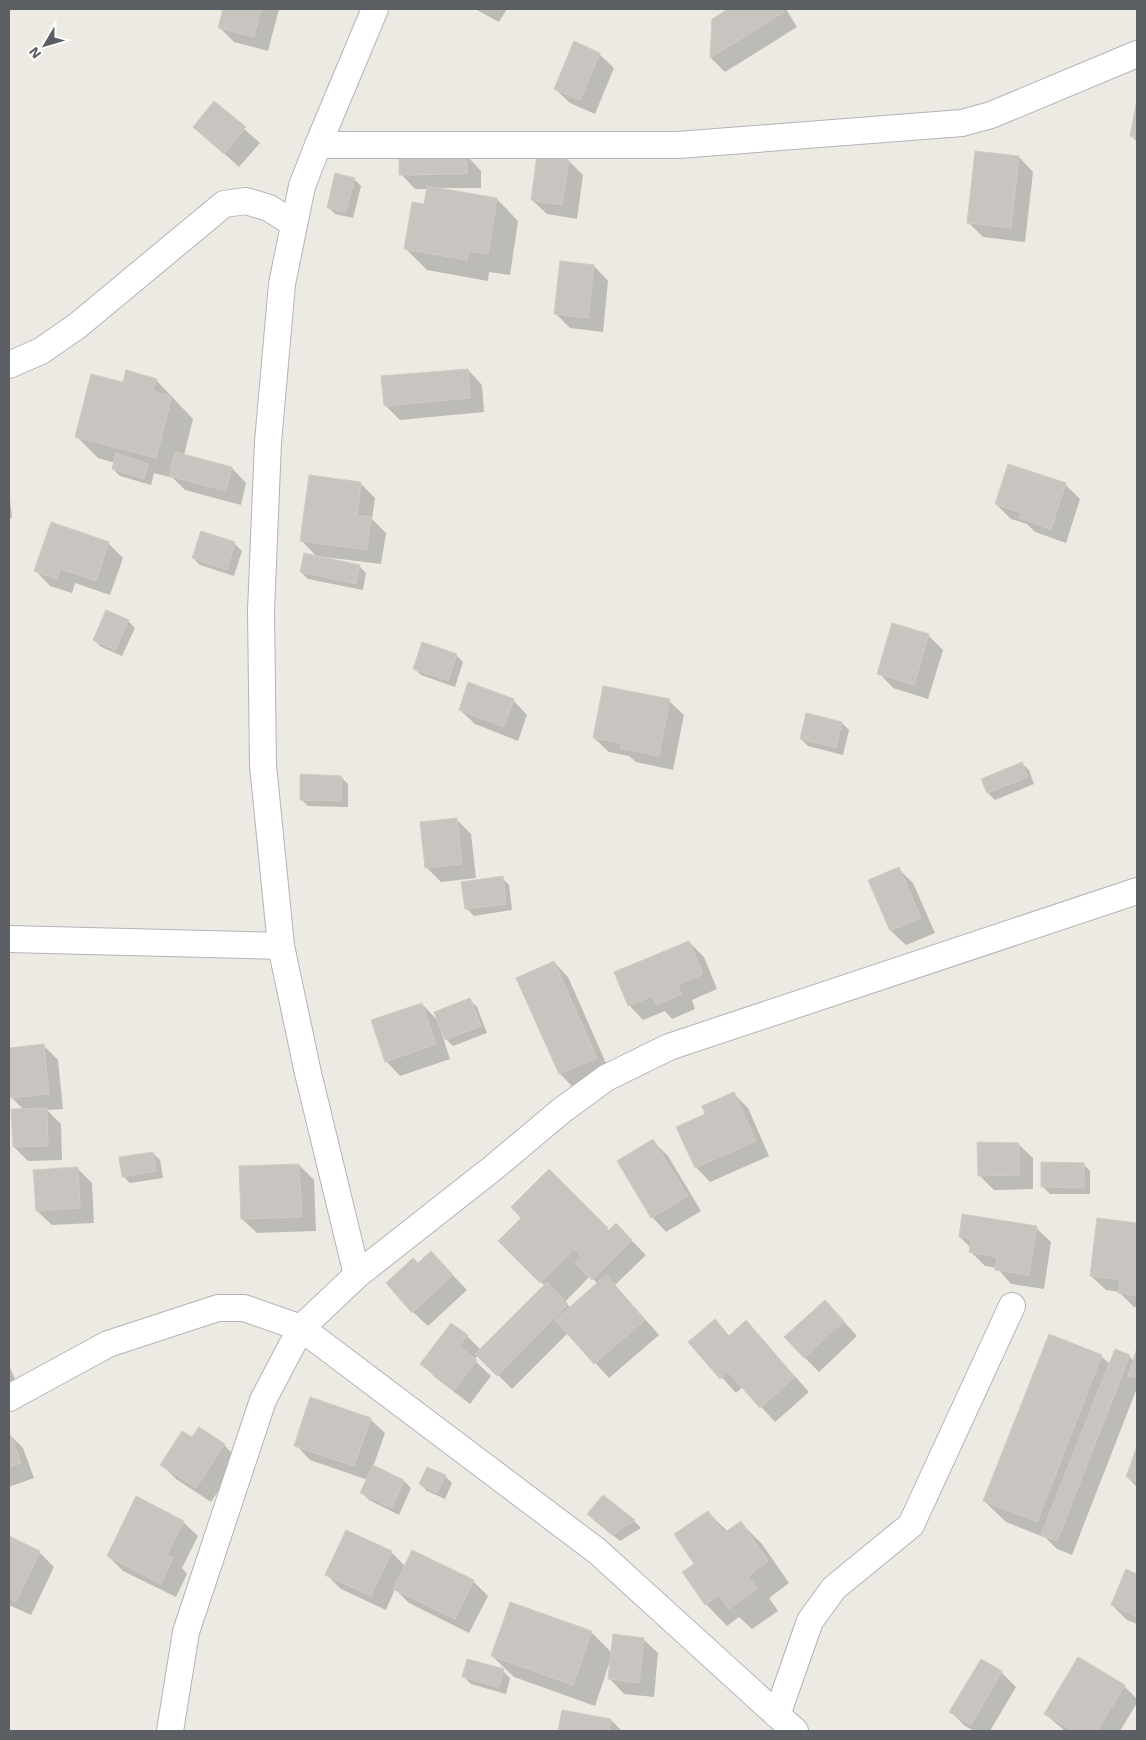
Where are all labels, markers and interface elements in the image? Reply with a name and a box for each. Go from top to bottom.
north arrow [20,20,70,70]
text: N [25,44,44,62]

